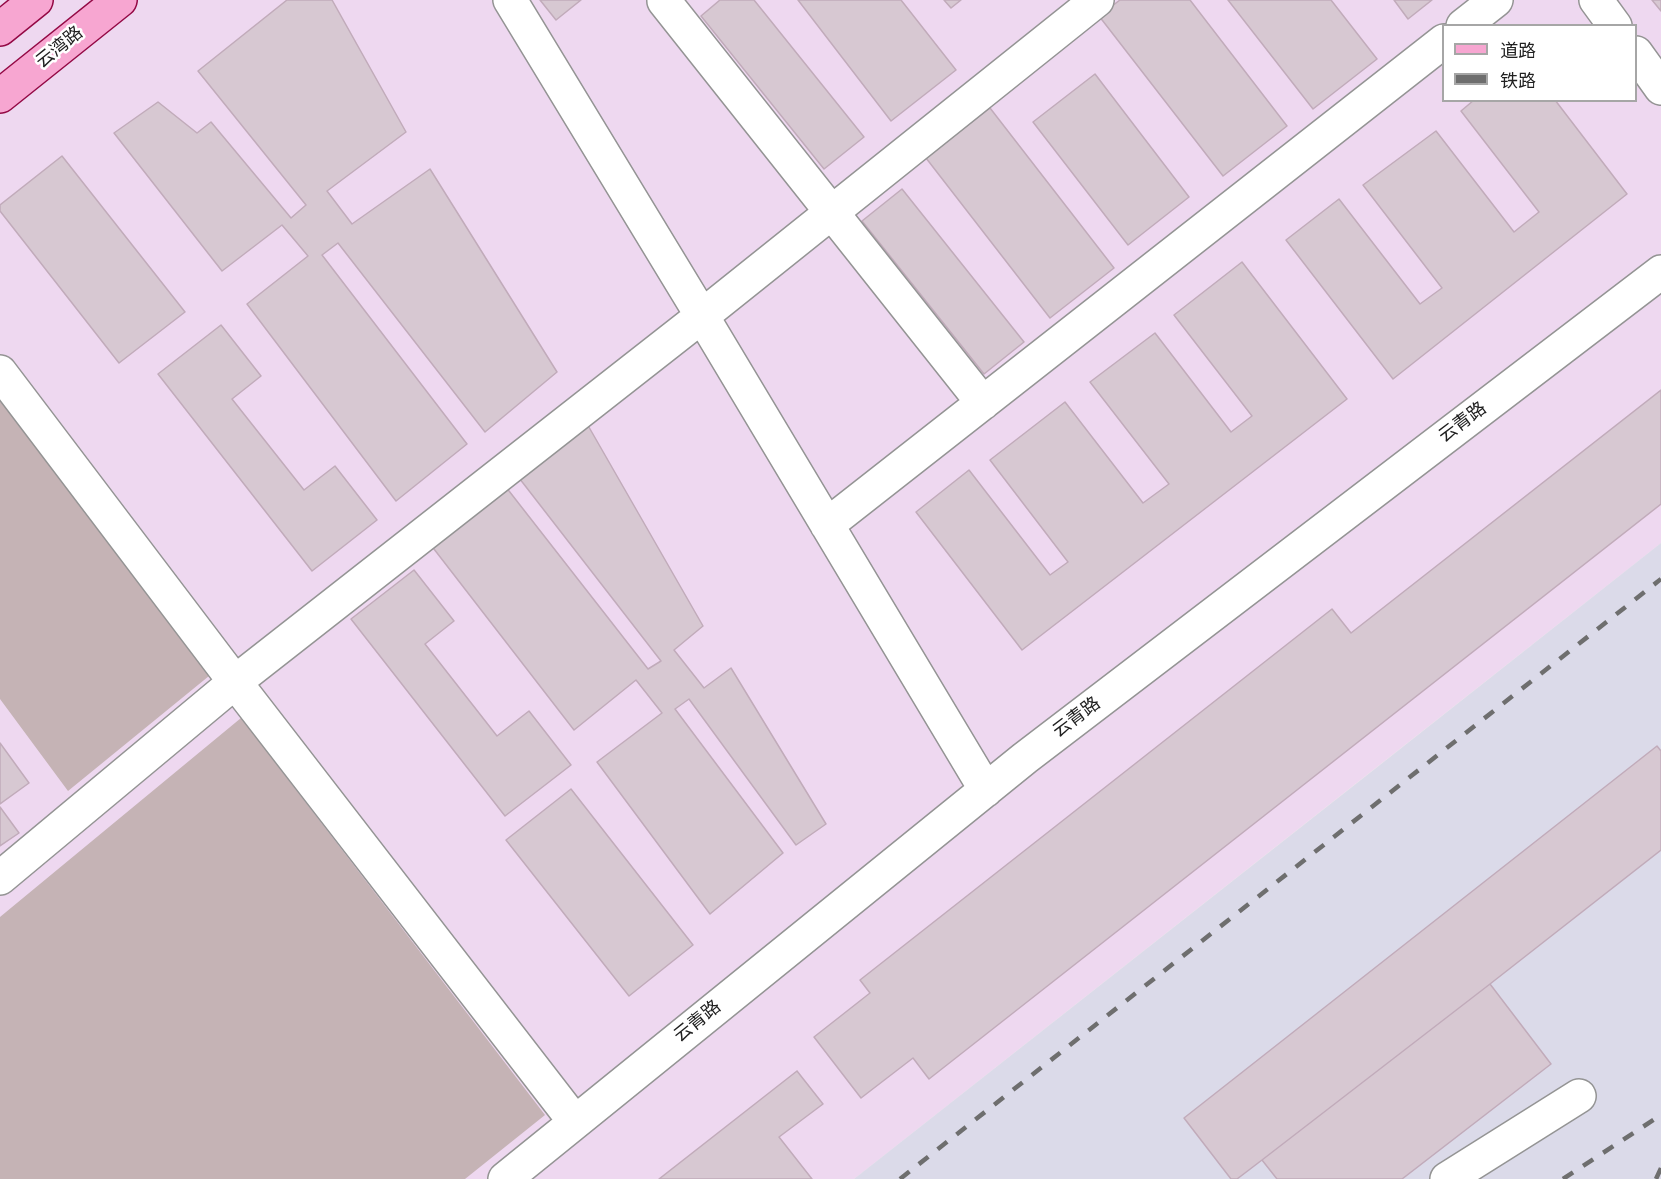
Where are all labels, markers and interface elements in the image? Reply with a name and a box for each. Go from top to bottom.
street label: 云湾路 [32,23,88,73]
legend [1442,24,1637,102]
text: 道路 [1500,40,1536,61]
text: 铁路 [1500,70,1536,91]
street label: 云青路 [1435,398,1491,448]
street label: 云青路 [1049,693,1105,743]
street label: 云青路 [670,997,726,1047]

